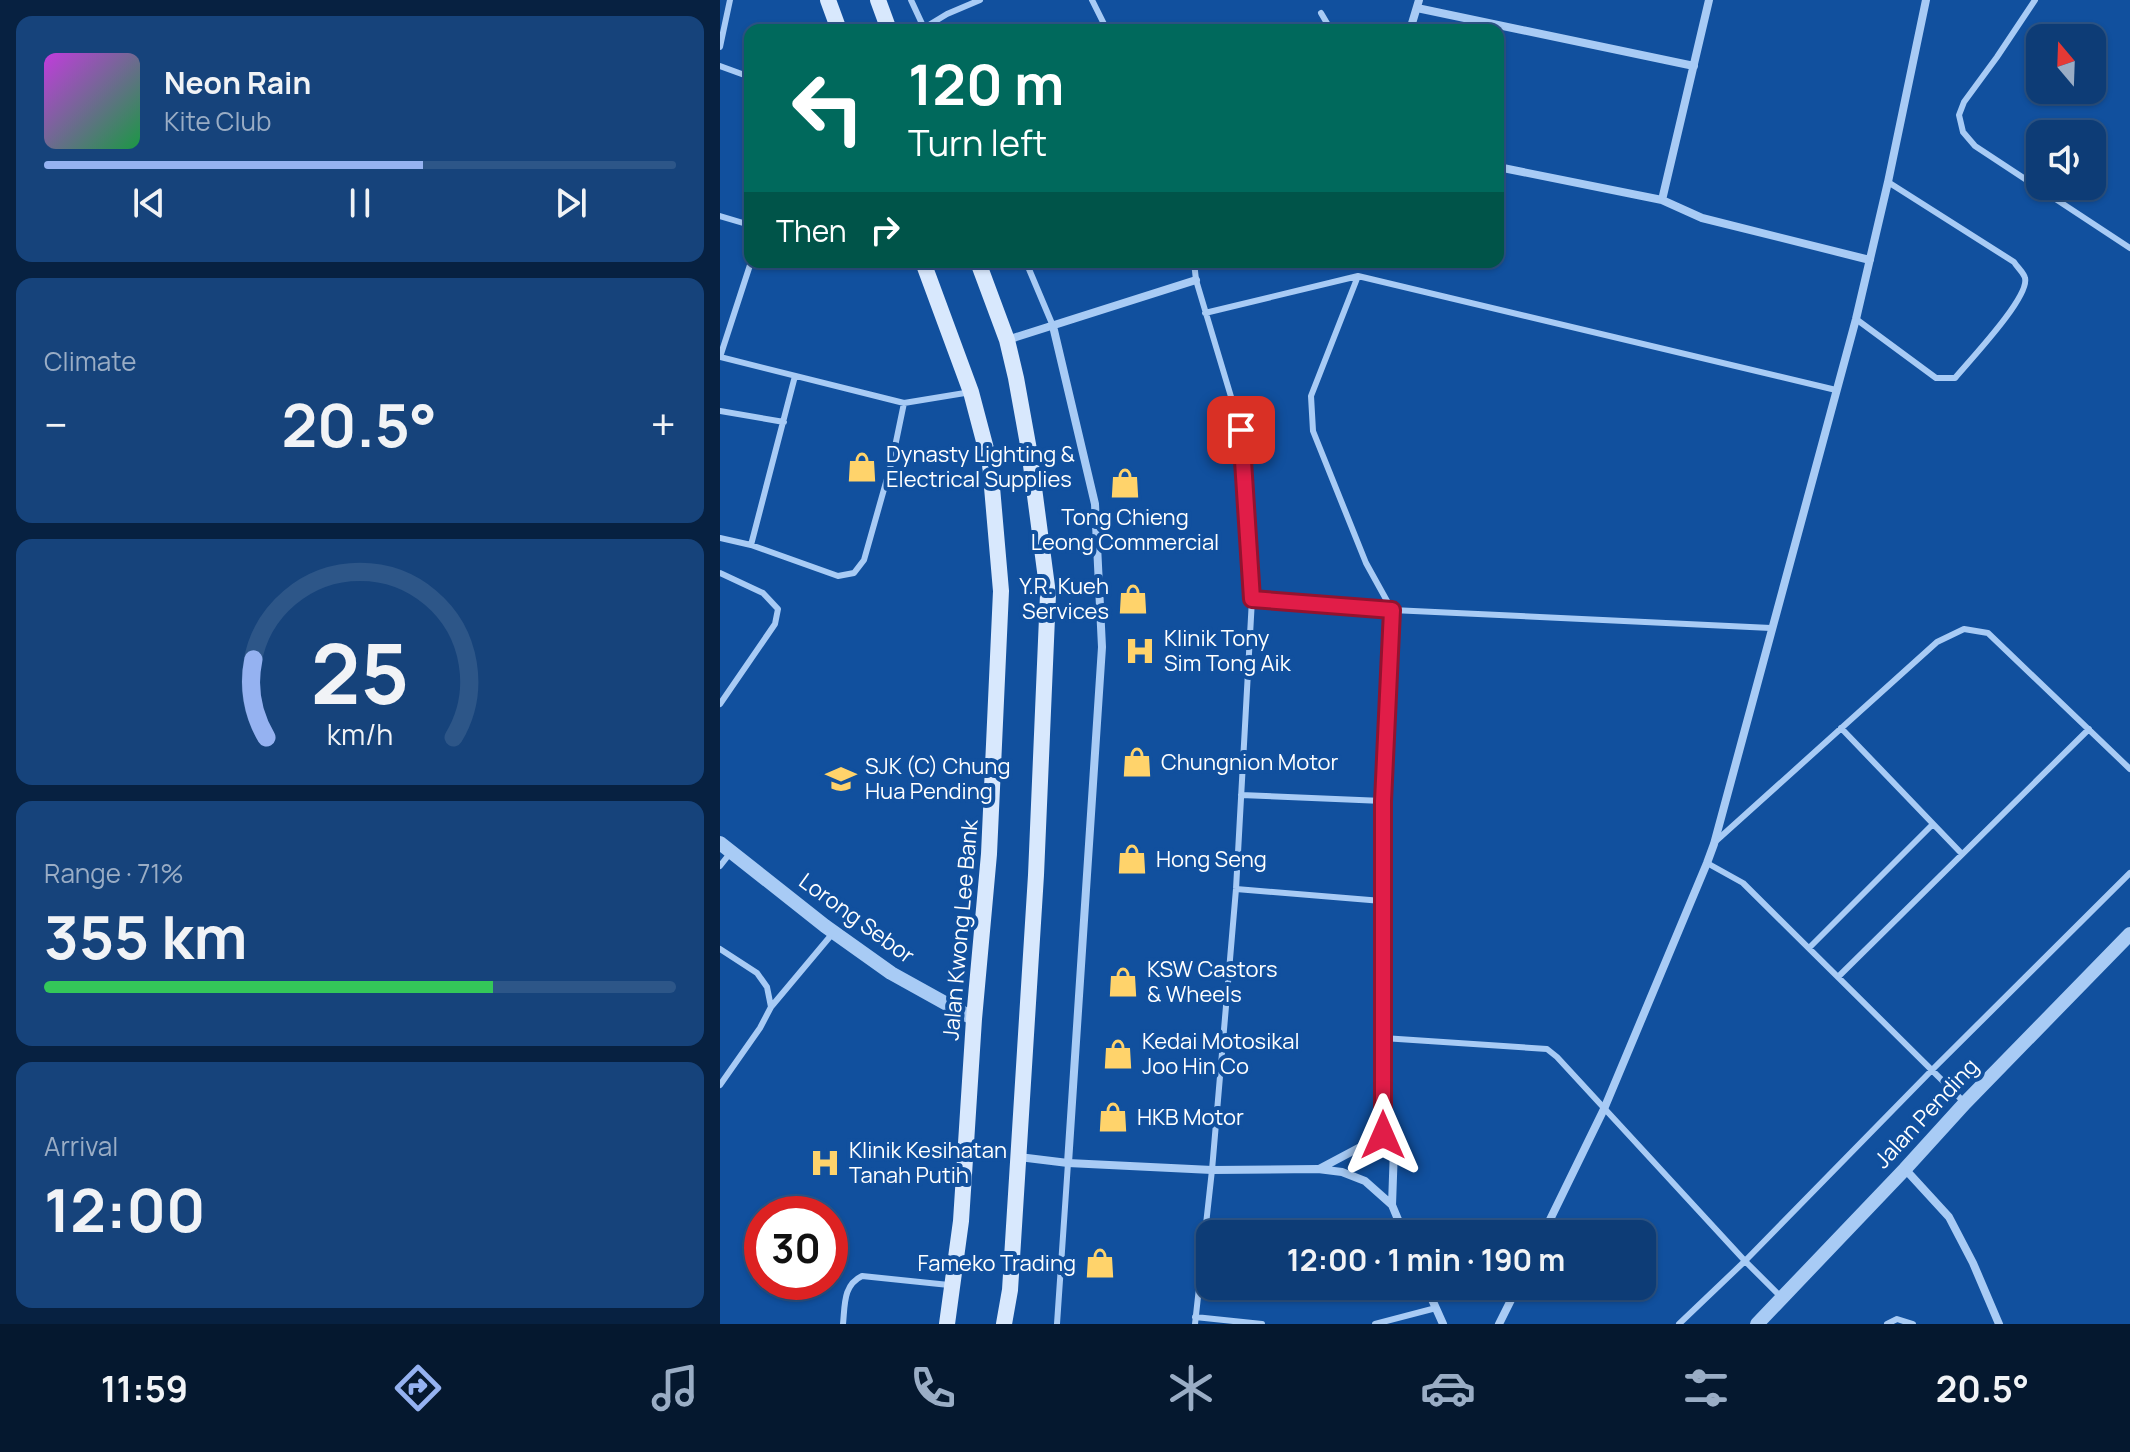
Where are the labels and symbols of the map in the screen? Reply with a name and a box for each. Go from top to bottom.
north arrow [2026,24,2106,104]
pin [1207,396,1275,464]
place label: Dynasty Lighting & Electrical Supplies [886,439,1076,494]
shop icon: Dynasty Lighting & Electrical Supplies [845,450,879,484]
shop icon: Tong Chieng Leong Commercial [1108,466,1142,500]
place label: Tong Chieng Leong Commercial [1031,502,1219,557]
place label: Y.R. Kueh Services [1019,571,1109,626]
shop icon: Y.R. Kueh Services [1116,582,1150,616]
place label: Klinik Tony Sim Tong Aik [1164,623,1292,678]
hospital icon: Klinik Tony Sim Tong Aik [1123,634,1157,668]
shop icon: Chungnion Motor [1120,745,1154,779]
place label: Chungnion Motor [1161,747,1339,777]
place label: SJK (C) Chung Hua Pending [865,751,1010,806]
school or university icon: SJK (C) Chung Hua Pending [824,762,858,796]
street label: Jalan Kwong Lee Bank [935,817,985,1042]
shop icon: Hong Seng [1115,842,1149,876]
place label: Hong Seng [1156,844,1267,874]
street label: Lorong Sebor [793,866,921,970]
place label: KSW Castors & Wheels [1147,954,1277,1009]
shop icon: KSW Castors & Wheels [1106,965,1140,999]
place label: Kedai Motosikal Joo Hin Co [1142,1026,1300,1081]
shop icon: Kedai Motosikal Joo Hin Co [1101,1037,1135,1071]
street label: Jalan Pending [1867,1051,1985,1175]
position arrow [1341,1093,1425,1177]
shop icon: HKB Motor [1096,1100,1130,1134]
place label: HKB Motor [1137,1102,1244,1132]
place label: Klinik Kesihatan Tanah Putih [849,1135,1007,1190]
hospital icon: Klinik Kesihatan Tanah Putih [808,1146,842,1180]
speed limit sign: 30 [744,1196,848,1300]
shop icon: Fameko Trading [1083,1246,1117,1280]
place label: Fameko Trading [918,1248,1076,1278]

